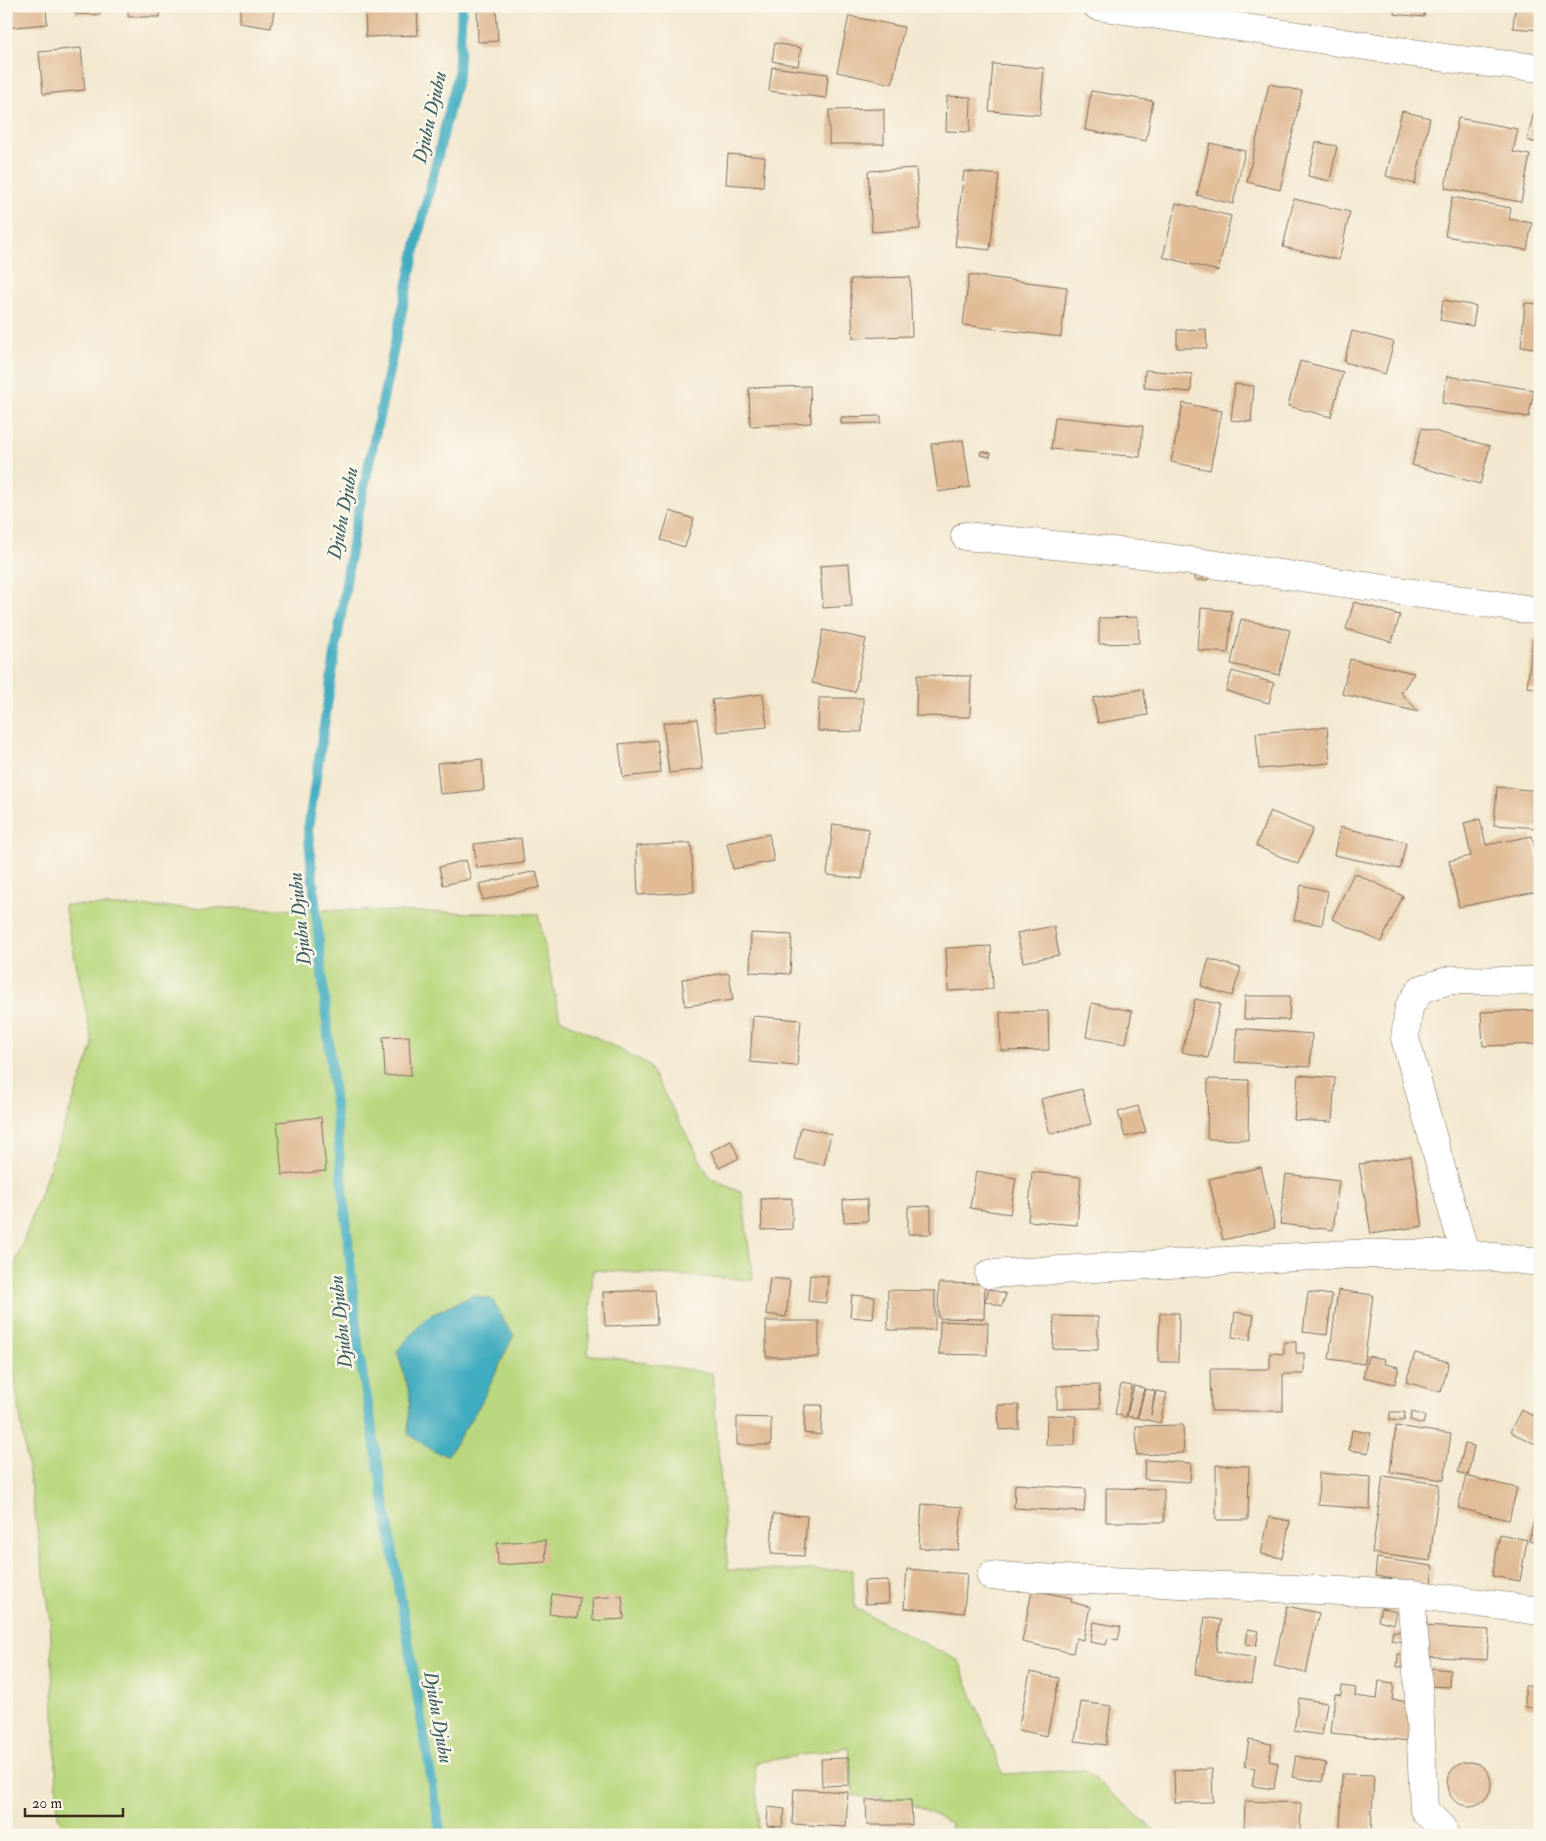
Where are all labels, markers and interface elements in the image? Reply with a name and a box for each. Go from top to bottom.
water label: Djubu Djubu [408,69,452,166]
water label: Djubu Djubu [322,465,364,562]
water label: Djubu Djubu [283,871,317,968]
water label: Djubu Djubu [324,1274,358,1371]
water label: Djubu Djubu [418,1668,458,1765]
scale bar [25,1786,122,1818]
text: 20 m [32,1794,62,1813]

